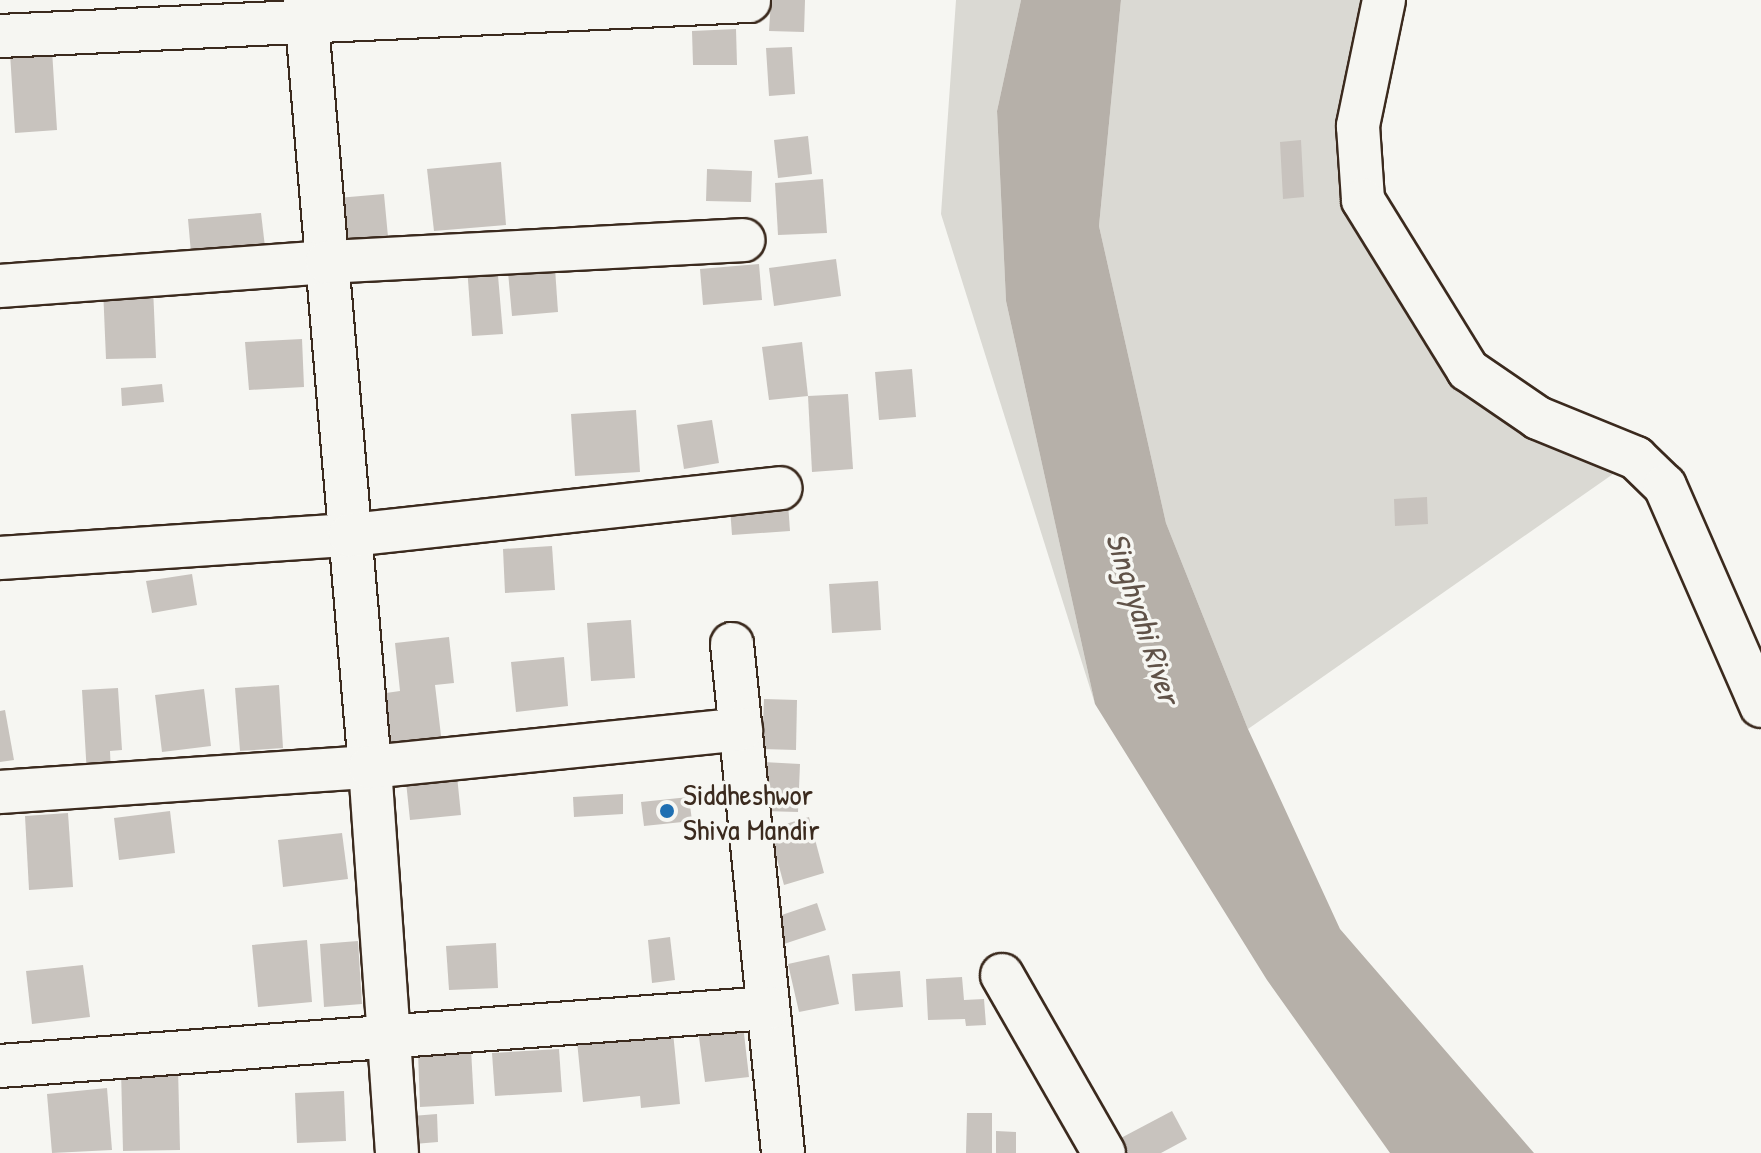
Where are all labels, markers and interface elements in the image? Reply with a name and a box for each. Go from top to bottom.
water label: Singhyahi River [1097,528,1189,708]
place label: Siddheshwor Shiva Mandir [683,776,820,846]
marker: Siddheshwor Shiva Mandir [658,802,676,820]

